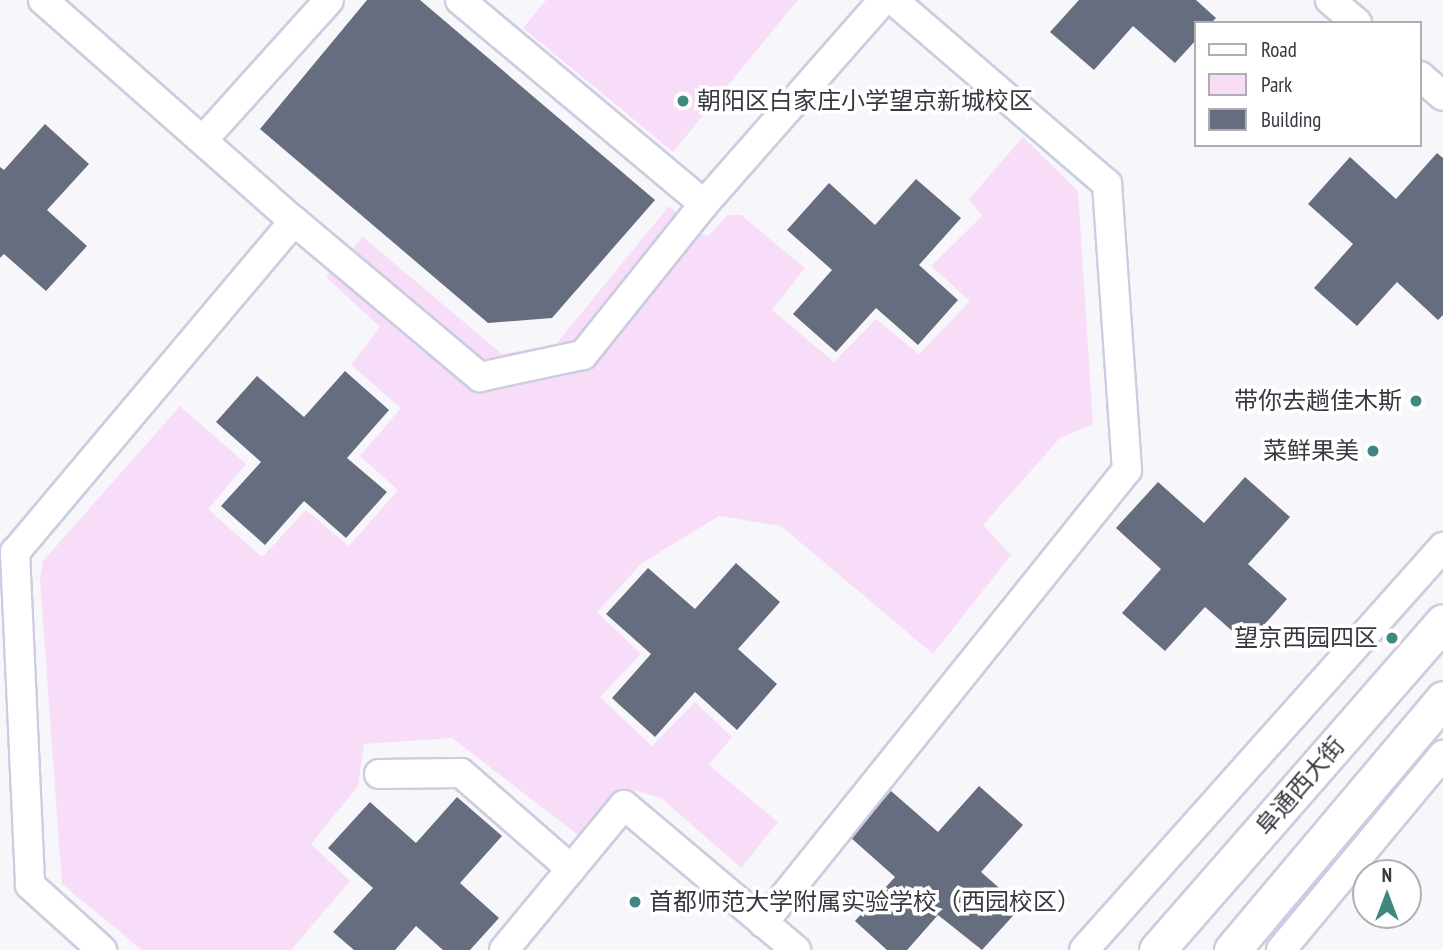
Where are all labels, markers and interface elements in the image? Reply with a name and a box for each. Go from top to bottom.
legend [1194,21,1422,147]
text: Road [1261,36,1297,63]
text: Park [1261,71,1292,98]
place label: 朝阳区白家庄小学望京新城校区 [697,87,1033,115]
marker: 朝阳区白家庄小学望京新城校区 [675,93,691,109]
text: Building [1261,106,1321,133]
place label: 带你去趟佳木斯 [1234,387,1402,415]
marker: 带你去趟佳木斯 [1408,393,1424,409]
place label: 菜鲜果美 [1263,437,1359,465]
marker: 菜鲜果美 [1365,443,1381,459]
place label: 望京西园四区 [1234,624,1378,652]
marker: 望京西园四区 [1384,630,1400,646]
street label: 阜通西大街 [1250,731,1350,841]
north arrow [1352,859,1422,929]
text: N [1382,863,1392,887]
place label: 首都师范大学附属实验学校（西园校区） [649,888,1081,916]
marker: 首都师范大学附属实验学校（西园校区） [627,894,643,910]

